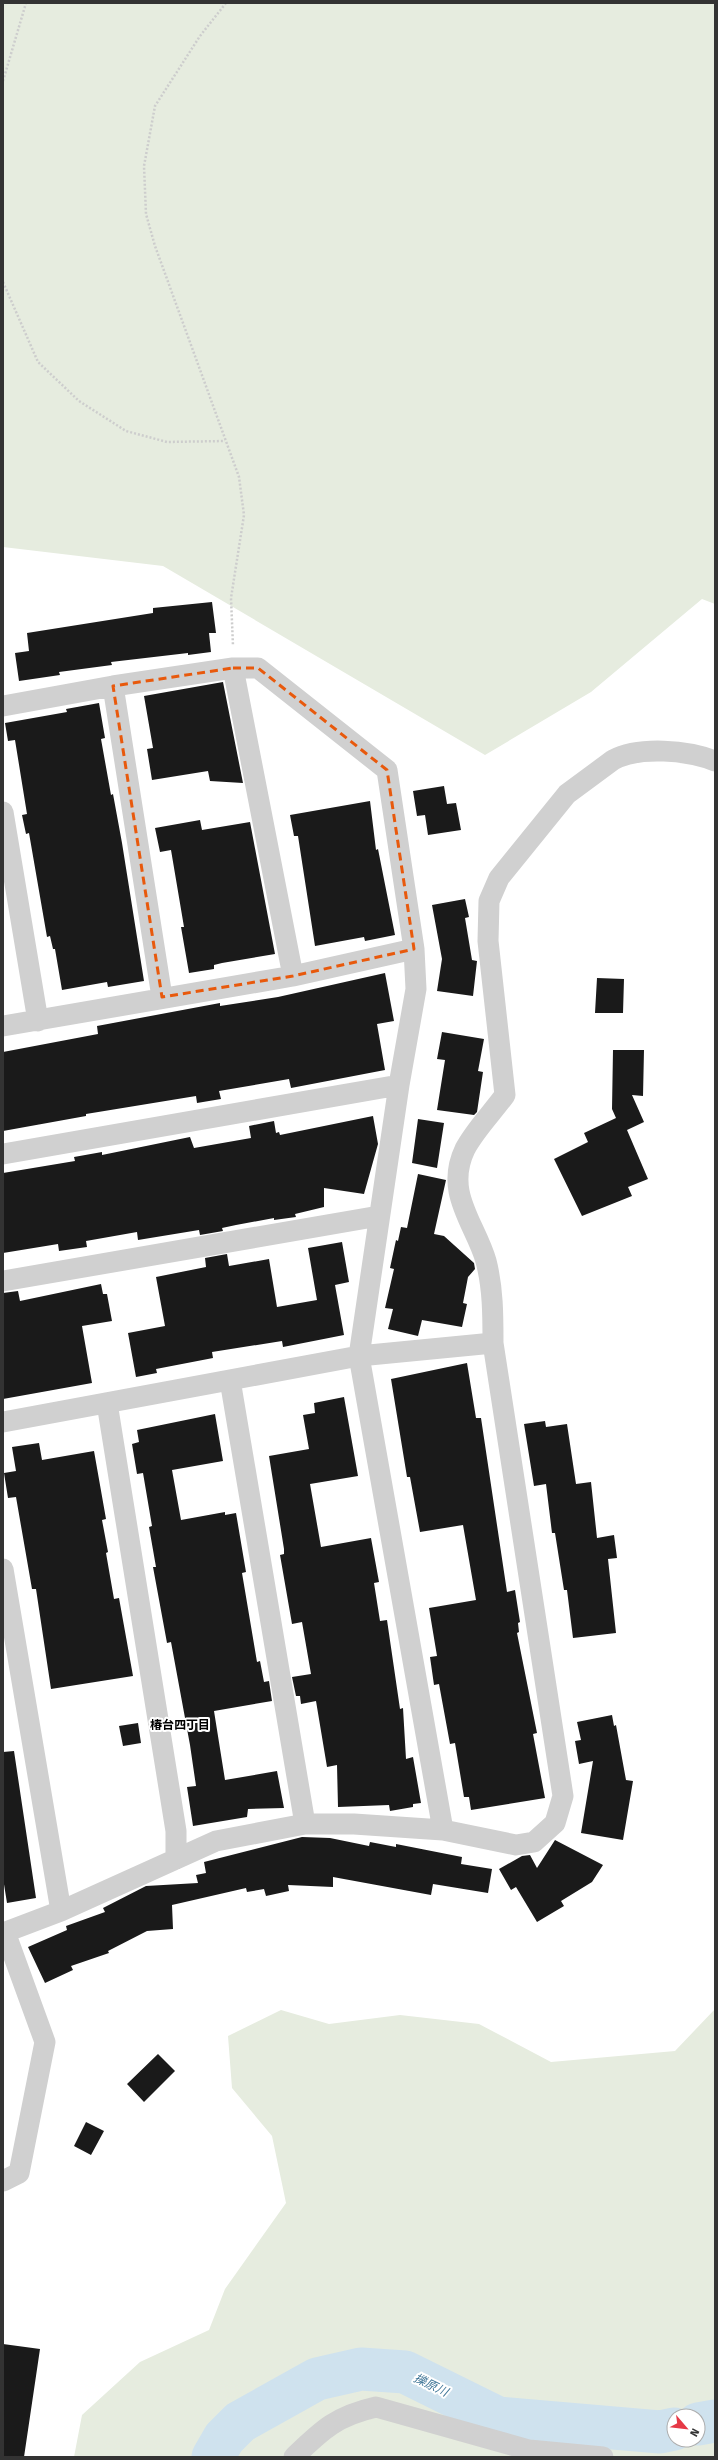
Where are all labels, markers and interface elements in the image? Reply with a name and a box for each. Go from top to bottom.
district label: 椿台四丁目 [150,1718,210,1732]
water label: 擽原川 [412,2371,452,2400]
north arrow [666,2408,706,2448]
text: N [687,2426,702,2439]

